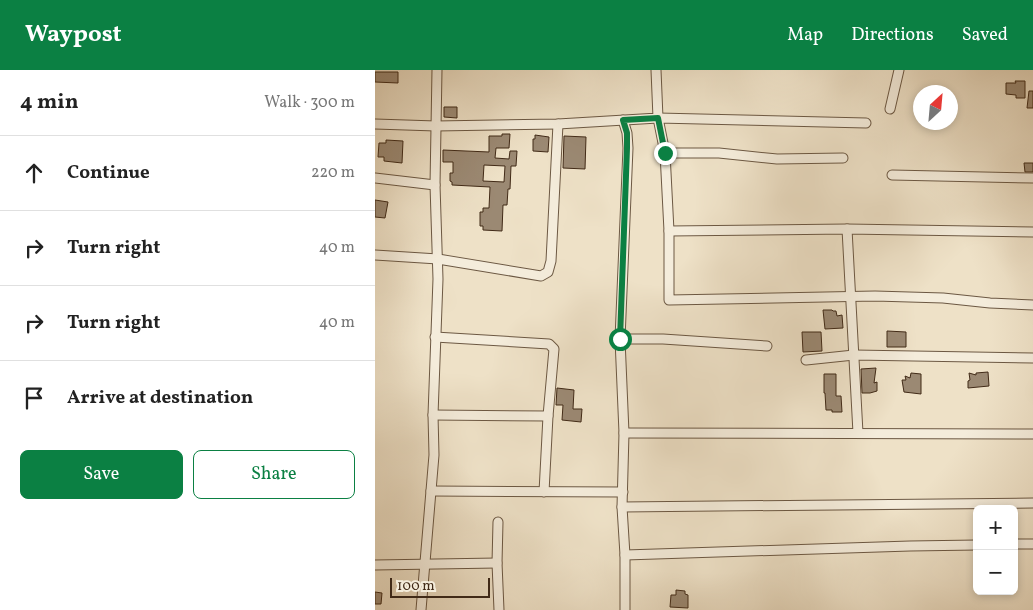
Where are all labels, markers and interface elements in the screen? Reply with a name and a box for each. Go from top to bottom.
text: Waypost [25,18,122,52]
text: Map [787,23,823,48]
text: Directions [851,23,934,48]
text: Saved [962,23,1008,48]
north arrow [913,85,958,130]
text: 4 min [20,88,79,117]
text: Walk · 300 m [264,92,355,114]
route end [654,142,677,165]
icon: ahead [20,159,48,187]
text: Continue [67,160,150,186]
text: 220 m [311,162,355,184]
icon: right [20,234,48,262]
text: Turn right [67,235,160,261]
text: 40 m [319,237,355,259]
icon: right [20,309,48,337]
text: Turn right [67,310,160,336]
text: 40 m [319,312,355,334]
route start [609,328,632,351]
icon: arrive [20,384,48,412]
text: Arrive at destination [67,385,253,411]
button: Save [20,450,183,499]
button: Share [193,450,355,499]
map controls [973,505,1018,595]
button: + [973,505,1018,550]
button: − [973,550,1018,595]
scale bar [390,575,490,598]
text: 100 m [397,577,435,596]

